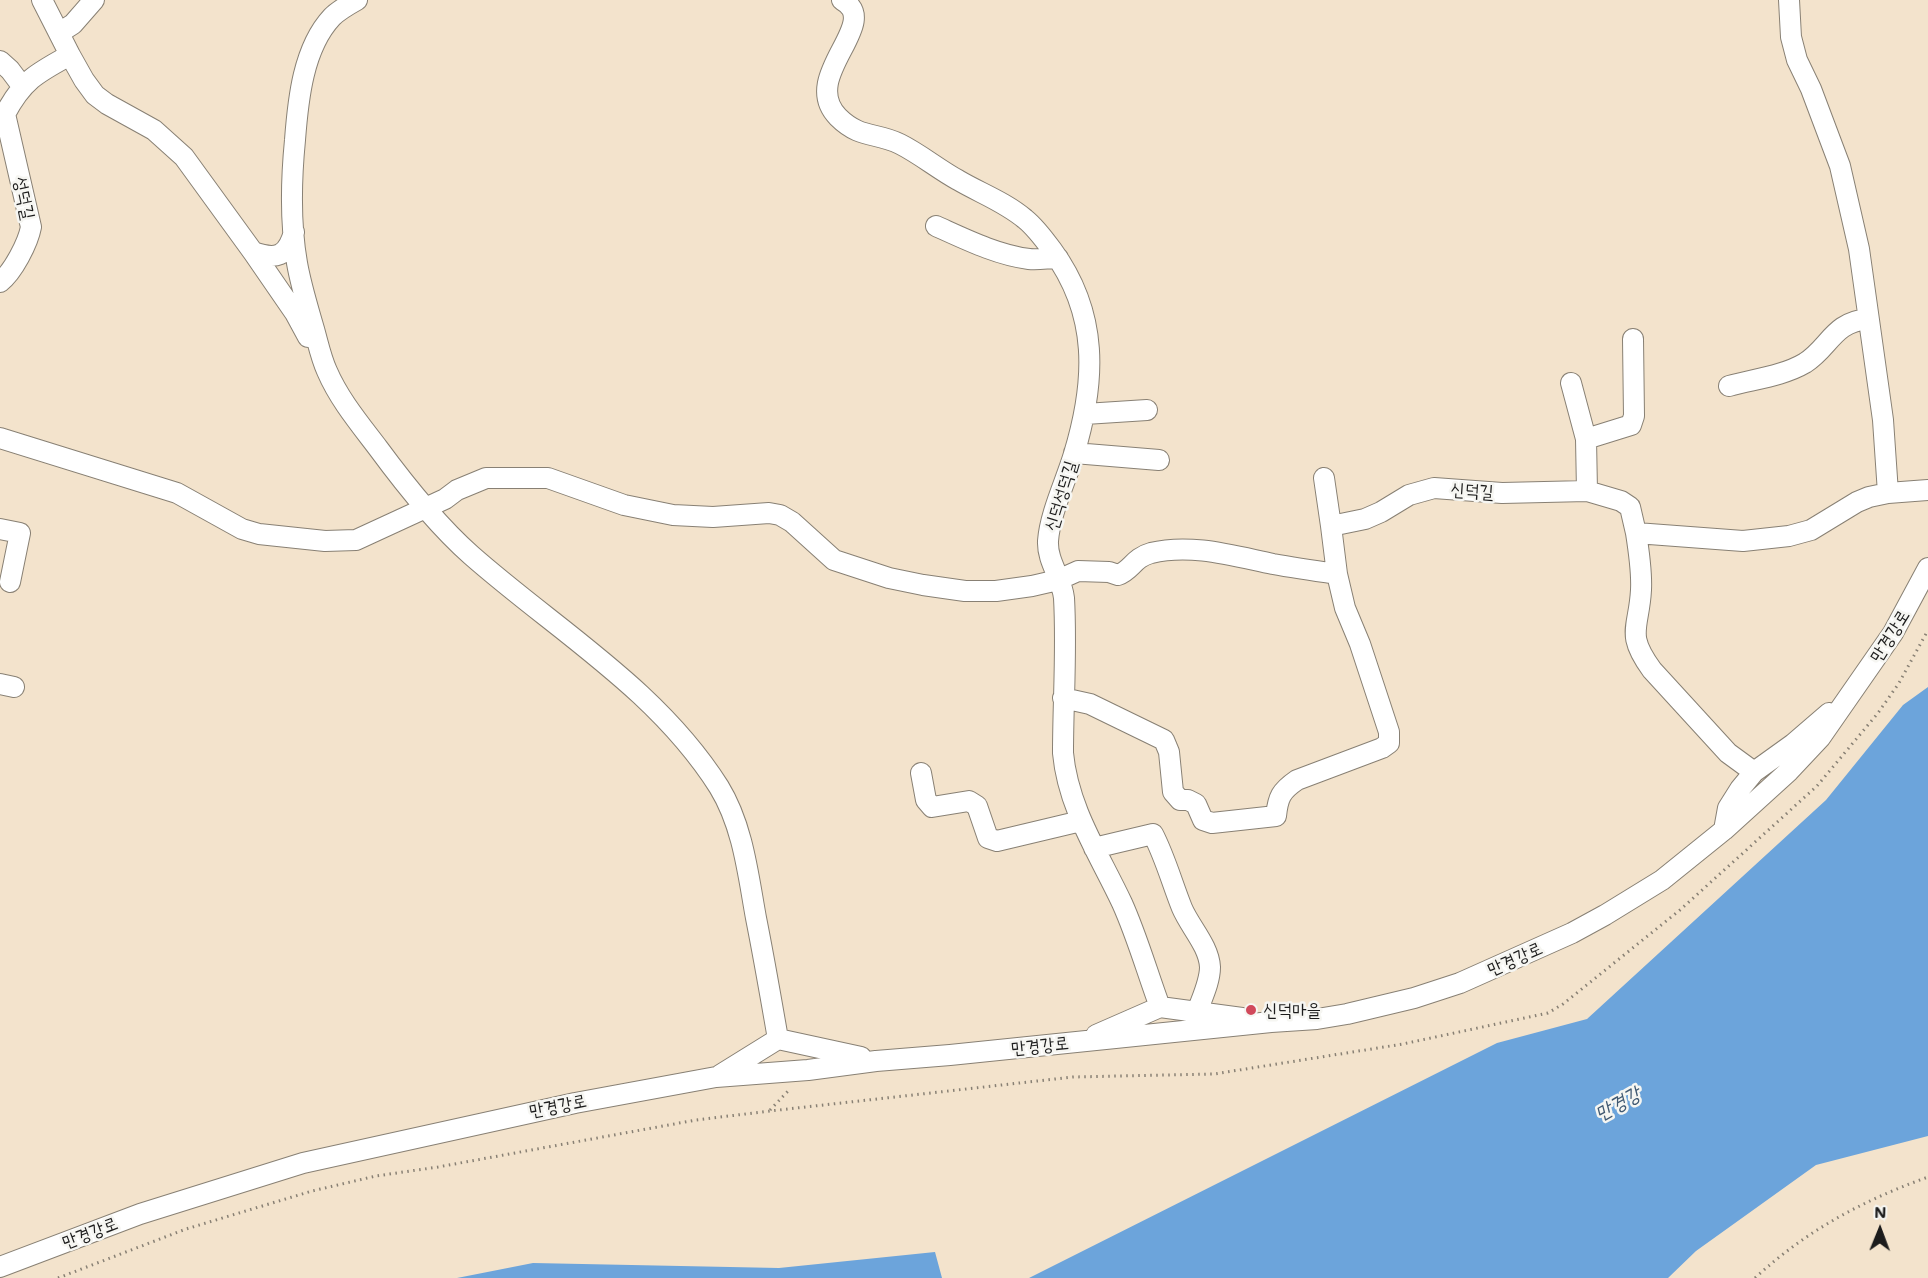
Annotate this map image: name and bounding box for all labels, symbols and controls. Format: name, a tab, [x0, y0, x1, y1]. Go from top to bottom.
street label: 성덕길	[9, 175, 39, 221]
street label: 신덕성덕길	[1040, 458, 1082, 534]
street label: 신덕길	[1450, 479, 1494, 503]
street label: 만경강로	[1865, 606, 1915, 666]
street label: 만경강로	[1484, 937, 1546, 981]
place label: 신덕마을	[1263, 999, 1321, 1021]
marker: 신덕마을	[1244, 1003, 1258, 1017]
street label: 만경강로	[1010, 1032, 1070, 1060]
water label: 만경강	[1591, 1082, 1645, 1126]
street label: 만경강로	[528, 1090, 588, 1122]
north arrow	[1850, 1200, 1910, 1260]
text: N	[1874, 1201, 1887, 1222]
street label: 만경강로	[59, 1213, 121, 1253]

